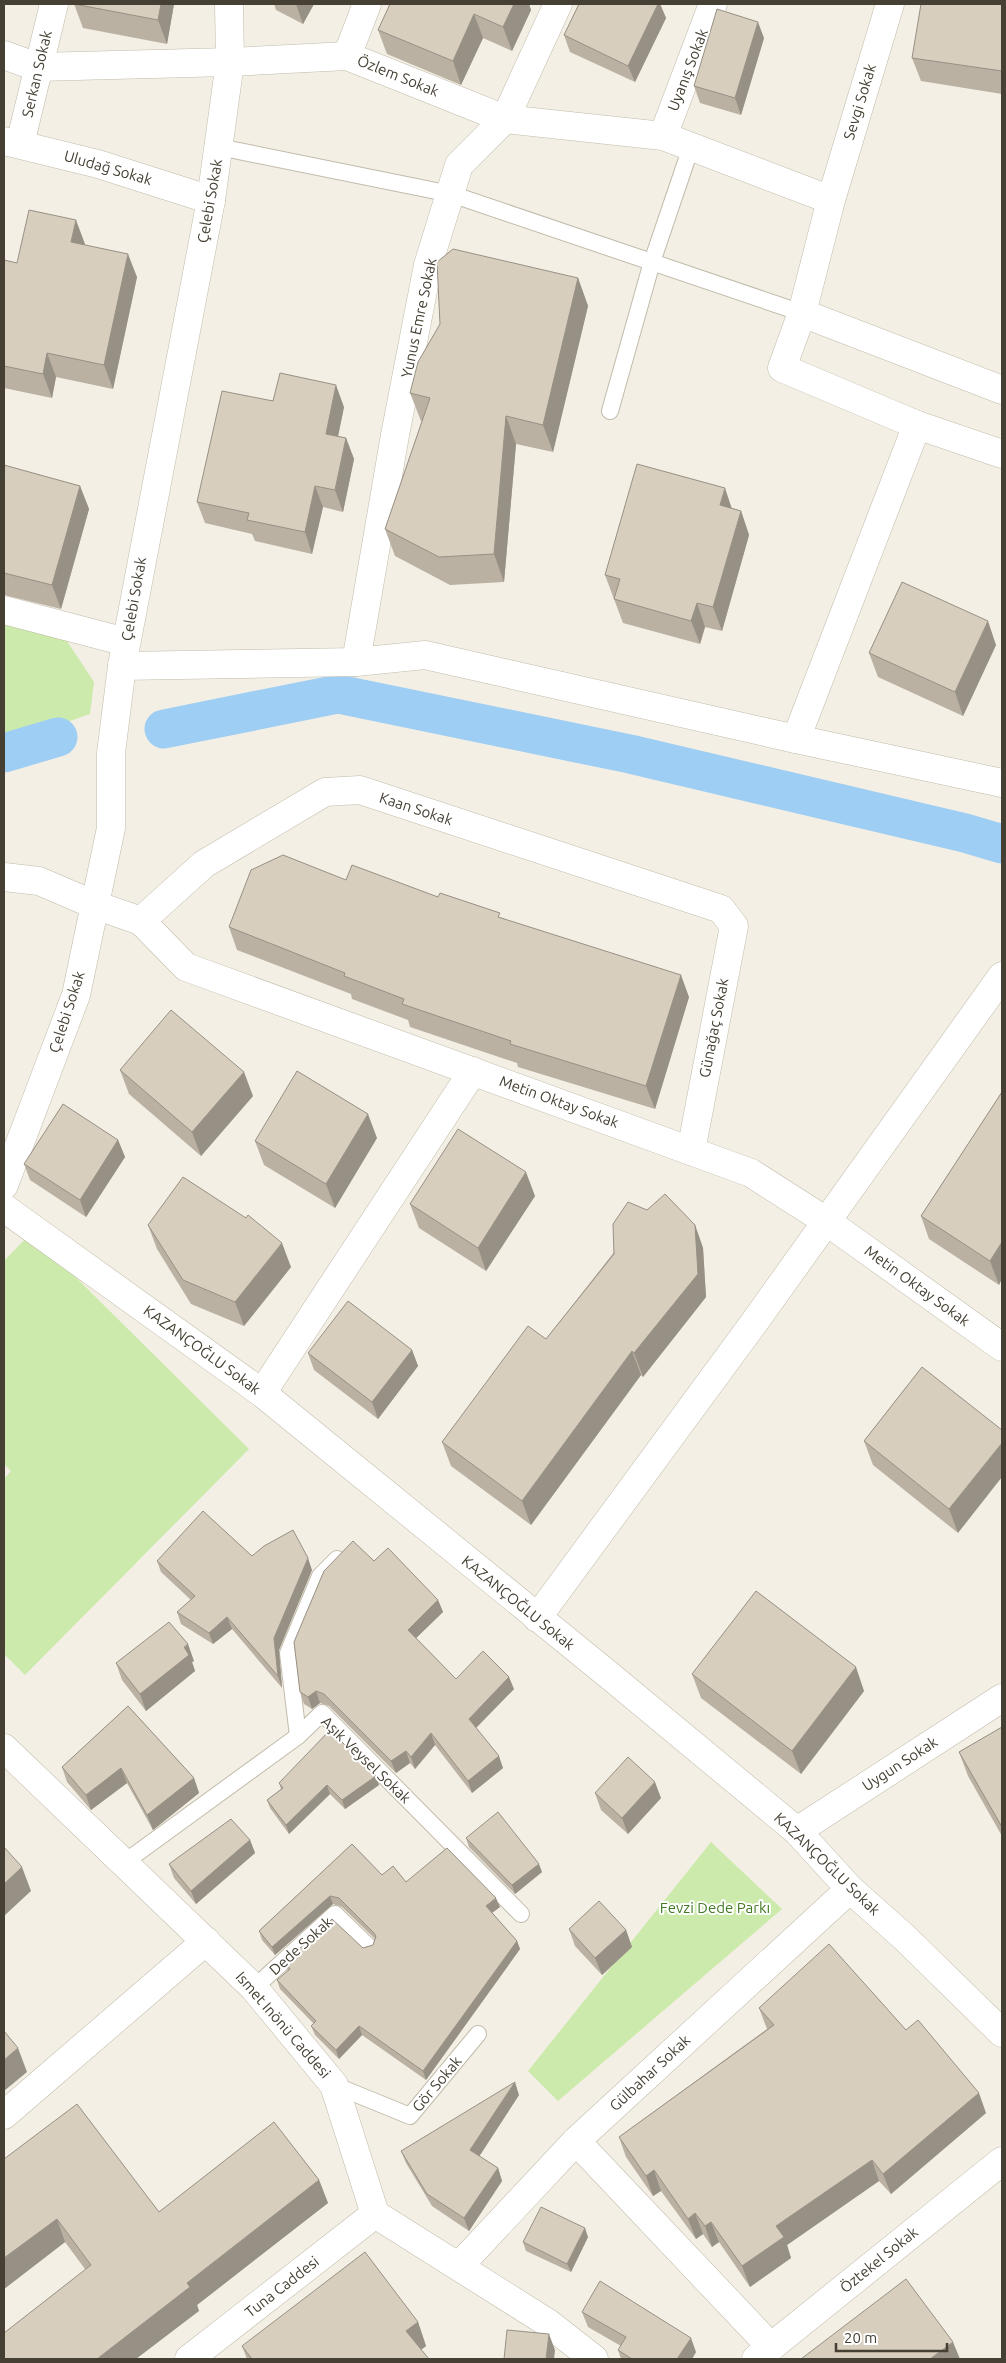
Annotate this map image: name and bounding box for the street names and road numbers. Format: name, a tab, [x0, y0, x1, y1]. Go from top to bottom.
street label: Uyanış Sokak	[664, 26, 711, 113]
street label: Serkan Sokak	[18, 28, 55, 119]
street label: Özlem Sokak	[355, 51, 442, 100]
street label: Sevgi Sokak	[840, 61, 879, 142]
street label: Uludağ Sokak	[62, 147, 155, 188]
street label: Çelebi Sokak	[194, 157, 225, 244]
street label: Yunus Emre Sokak	[397, 256, 440, 379]
street label: Çelebi Sokak	[118, 555, 149, 642]
street label: Kaan Sokak	[377, 789, 455, 828]
street label: Çelebi Sokak	[45, 968, 88, 1055]
street label: Günağaç Sokak	[696, 976, 732, 1079]
street label: Metin Oktay Sokak	[497, 1072, 622, 1131]
street label: Metin Oktay Sokak	[861, 1242, 974, 1330]
street label: KAZANÇOĞLU Sokak	[141, 1302, 264, 1398]
street label: KAZANÇOĞLU Sokak	[459, 1552, 578, 1654]
street label: Aşık Veysel Sokak	[318, 1713, 415, 1807]
street label: Uygun Sokak	[859, 1733, 941, 1794]
street label: KAZANÇOĞLU Sokak	[771, 1809, 884, 1919]
street label: Dede Sokak	[266, 1913, 336, 1978]
street label: Ismet Inönü Caddesi	[232, 1968, 334, 2081]
street label: Gülbahar Sokak	[606, 2031, 694, 2114]
street label: Gör Sokak	[408, 2052, 465, 2115]
street label: Öztekel Sokak	[836, 2223, 921, 2296]
street label: Tuna Caddesi	[241, 2252, 322, 2321]

